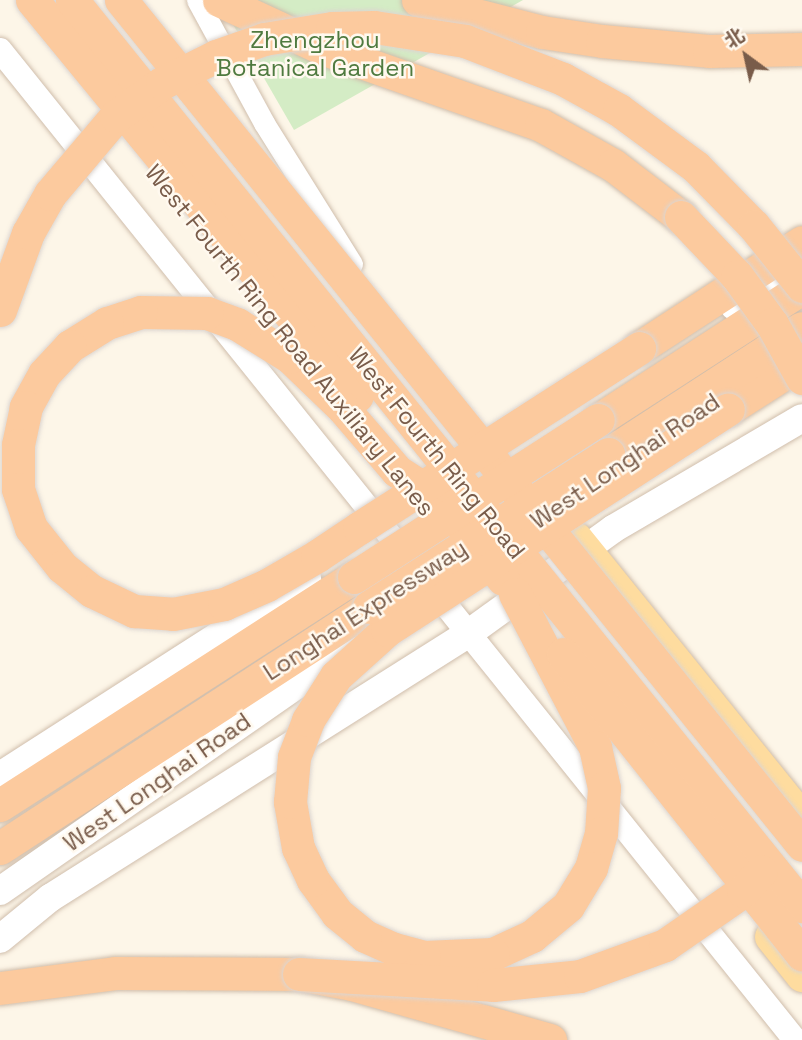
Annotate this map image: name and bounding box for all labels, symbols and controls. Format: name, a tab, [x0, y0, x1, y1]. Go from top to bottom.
north arrow	[711, 21, 781, 91]
text: 北	[720, 22, 749, 54]
park label: Zhengzhou Botanical Garden	[216, 26, 414, 82]
street label: West Fourth Ring Road Auxiliary Lanes	[139, 158, 441, 522]
street label: West Fourth Ring Road	[343, 341, 531, 565]
street label: West Longhai Road	[525, 387, 725, 535]
street label: Longhai Expressway	[258, 533, 472, 687]
street label: West Longhai Road	[58, 707, 256, 857]

